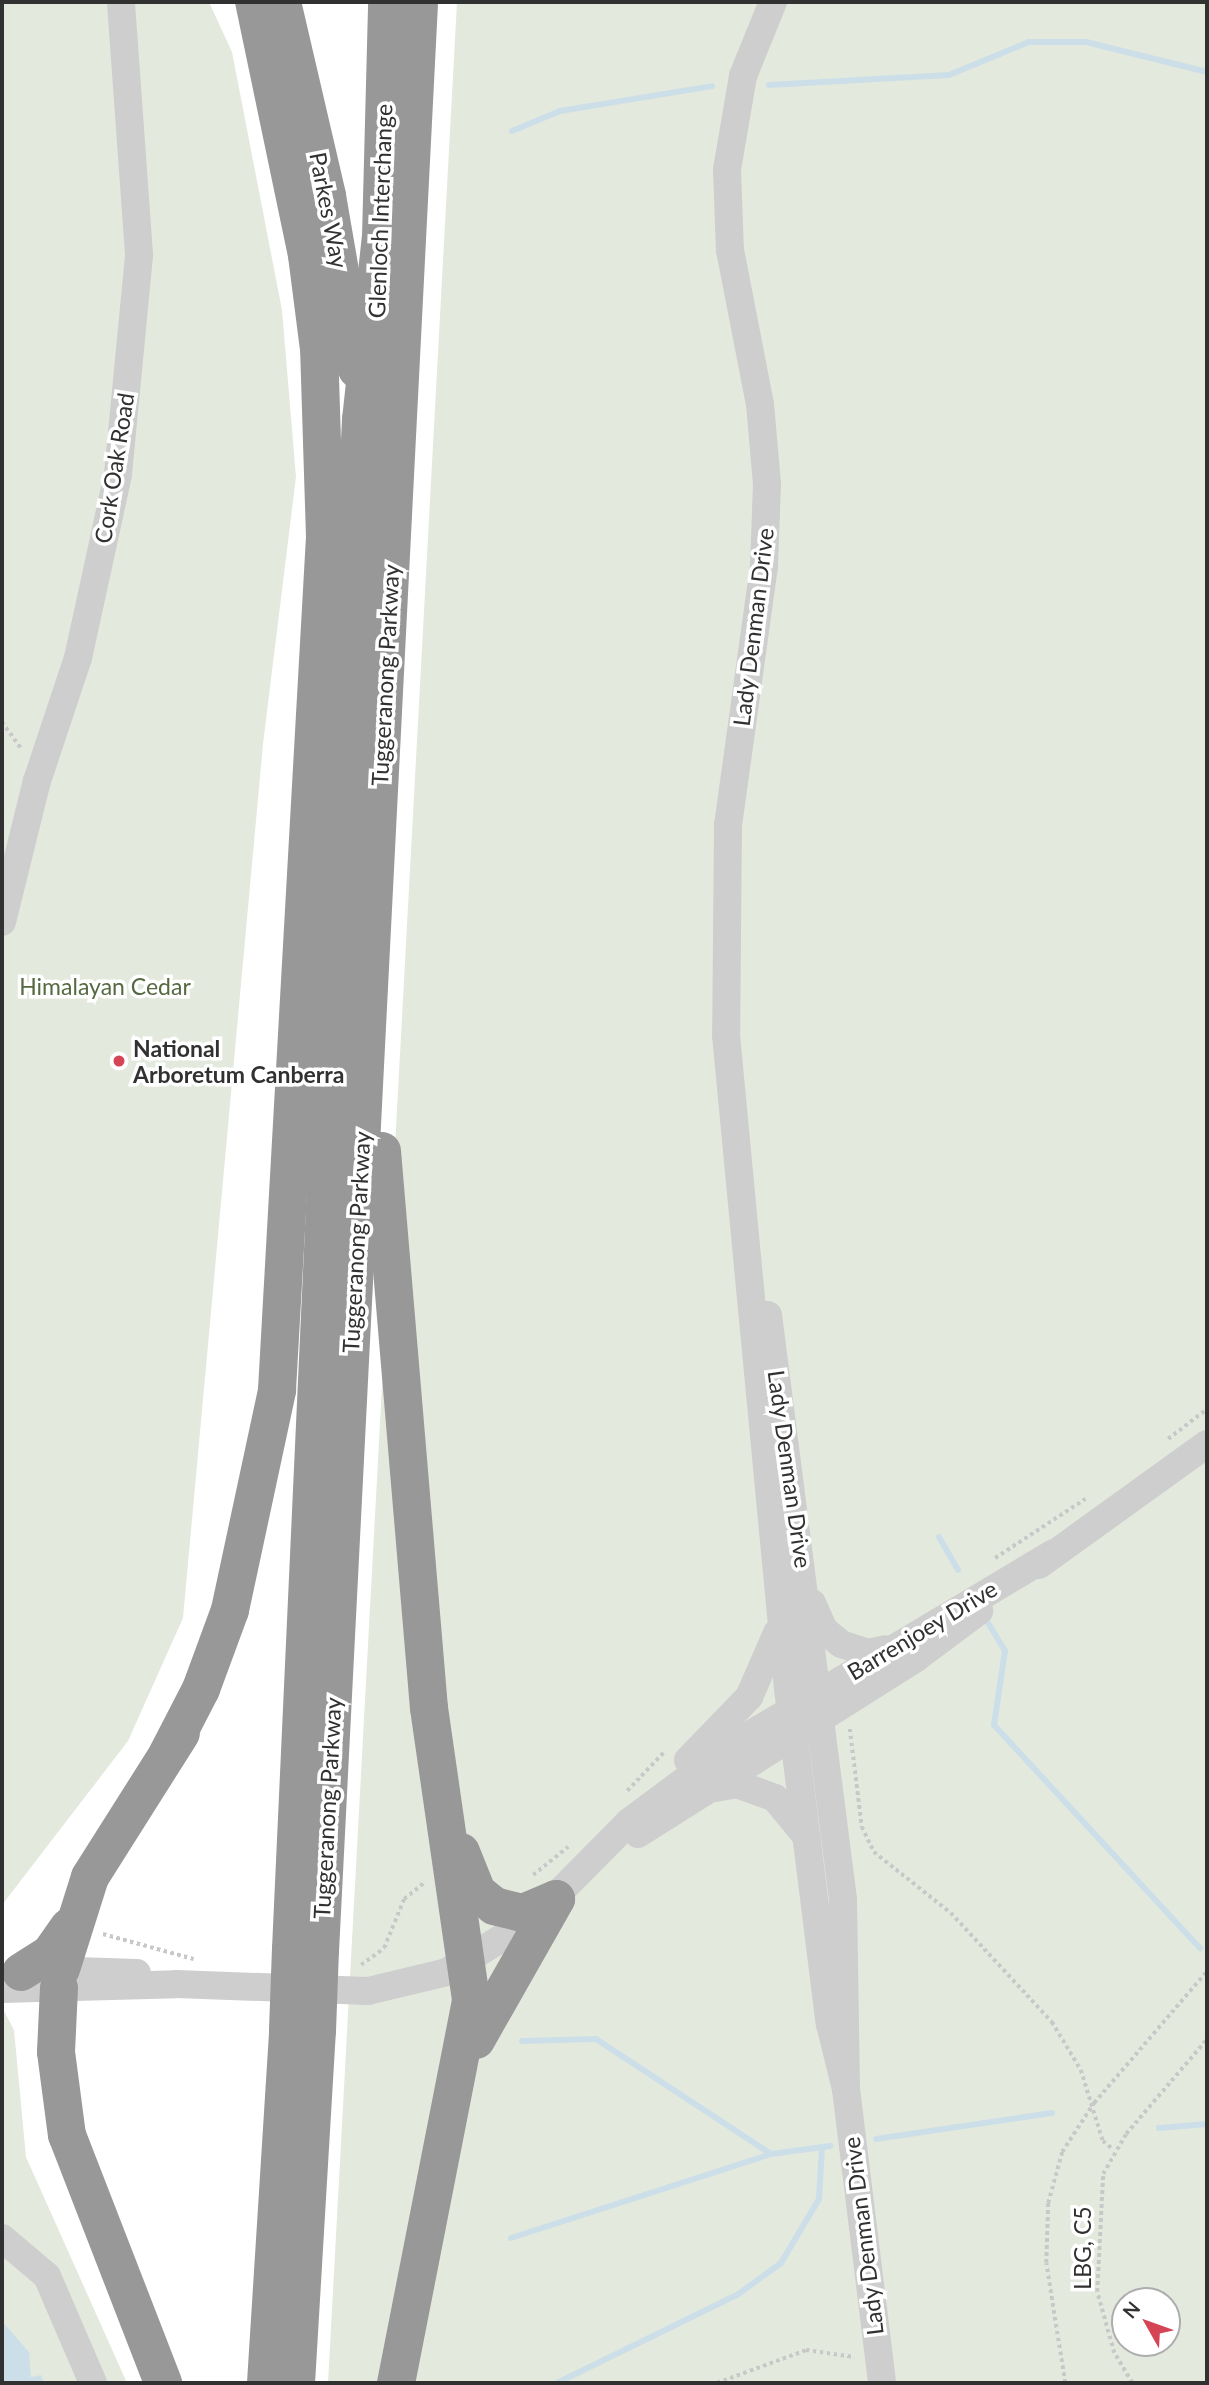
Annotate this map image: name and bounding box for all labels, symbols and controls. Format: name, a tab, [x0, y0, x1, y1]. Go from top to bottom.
street label: Glenloch Interchange	[362, 103, 398, 319]
street label: Parkes Way	[304, 150, 354, 270]
street label: Cork Oak Road	[88, 391, 140, 545]
street label: Lady Denman Drive	[727, 526, 779, 728]
street label: Tuggeranong Parkway	[365, 563, 405, 787]
park label: Himalayan Cedar	[19, 972, 191, 1000]
place label: National Arboretum Canberra	[133, 1034, 344, 1088]
marker: National Arboretum Canberra	[111, 1053, 127, 1069]
street label: Tuggeranong Parkway	[336, 1130, 376, 1354]
street label: Lady Denman Drive	[762, 1368, 818, 1570]
street label: Barrenjoey Drive	[842, 1574, 1002, 1686]
street label: Tuggeranong Parkway	[307, 1696, 347, 1920]
street label: Lady Denman Drive	[837, 2135, 889, 2337]
street label: LBG, C5	[1068, 2206, 1096, 2290]
north arrow	[1111, 2287, 1181, 2357]
text: N	[1118, 2296, 1145, 2322]

